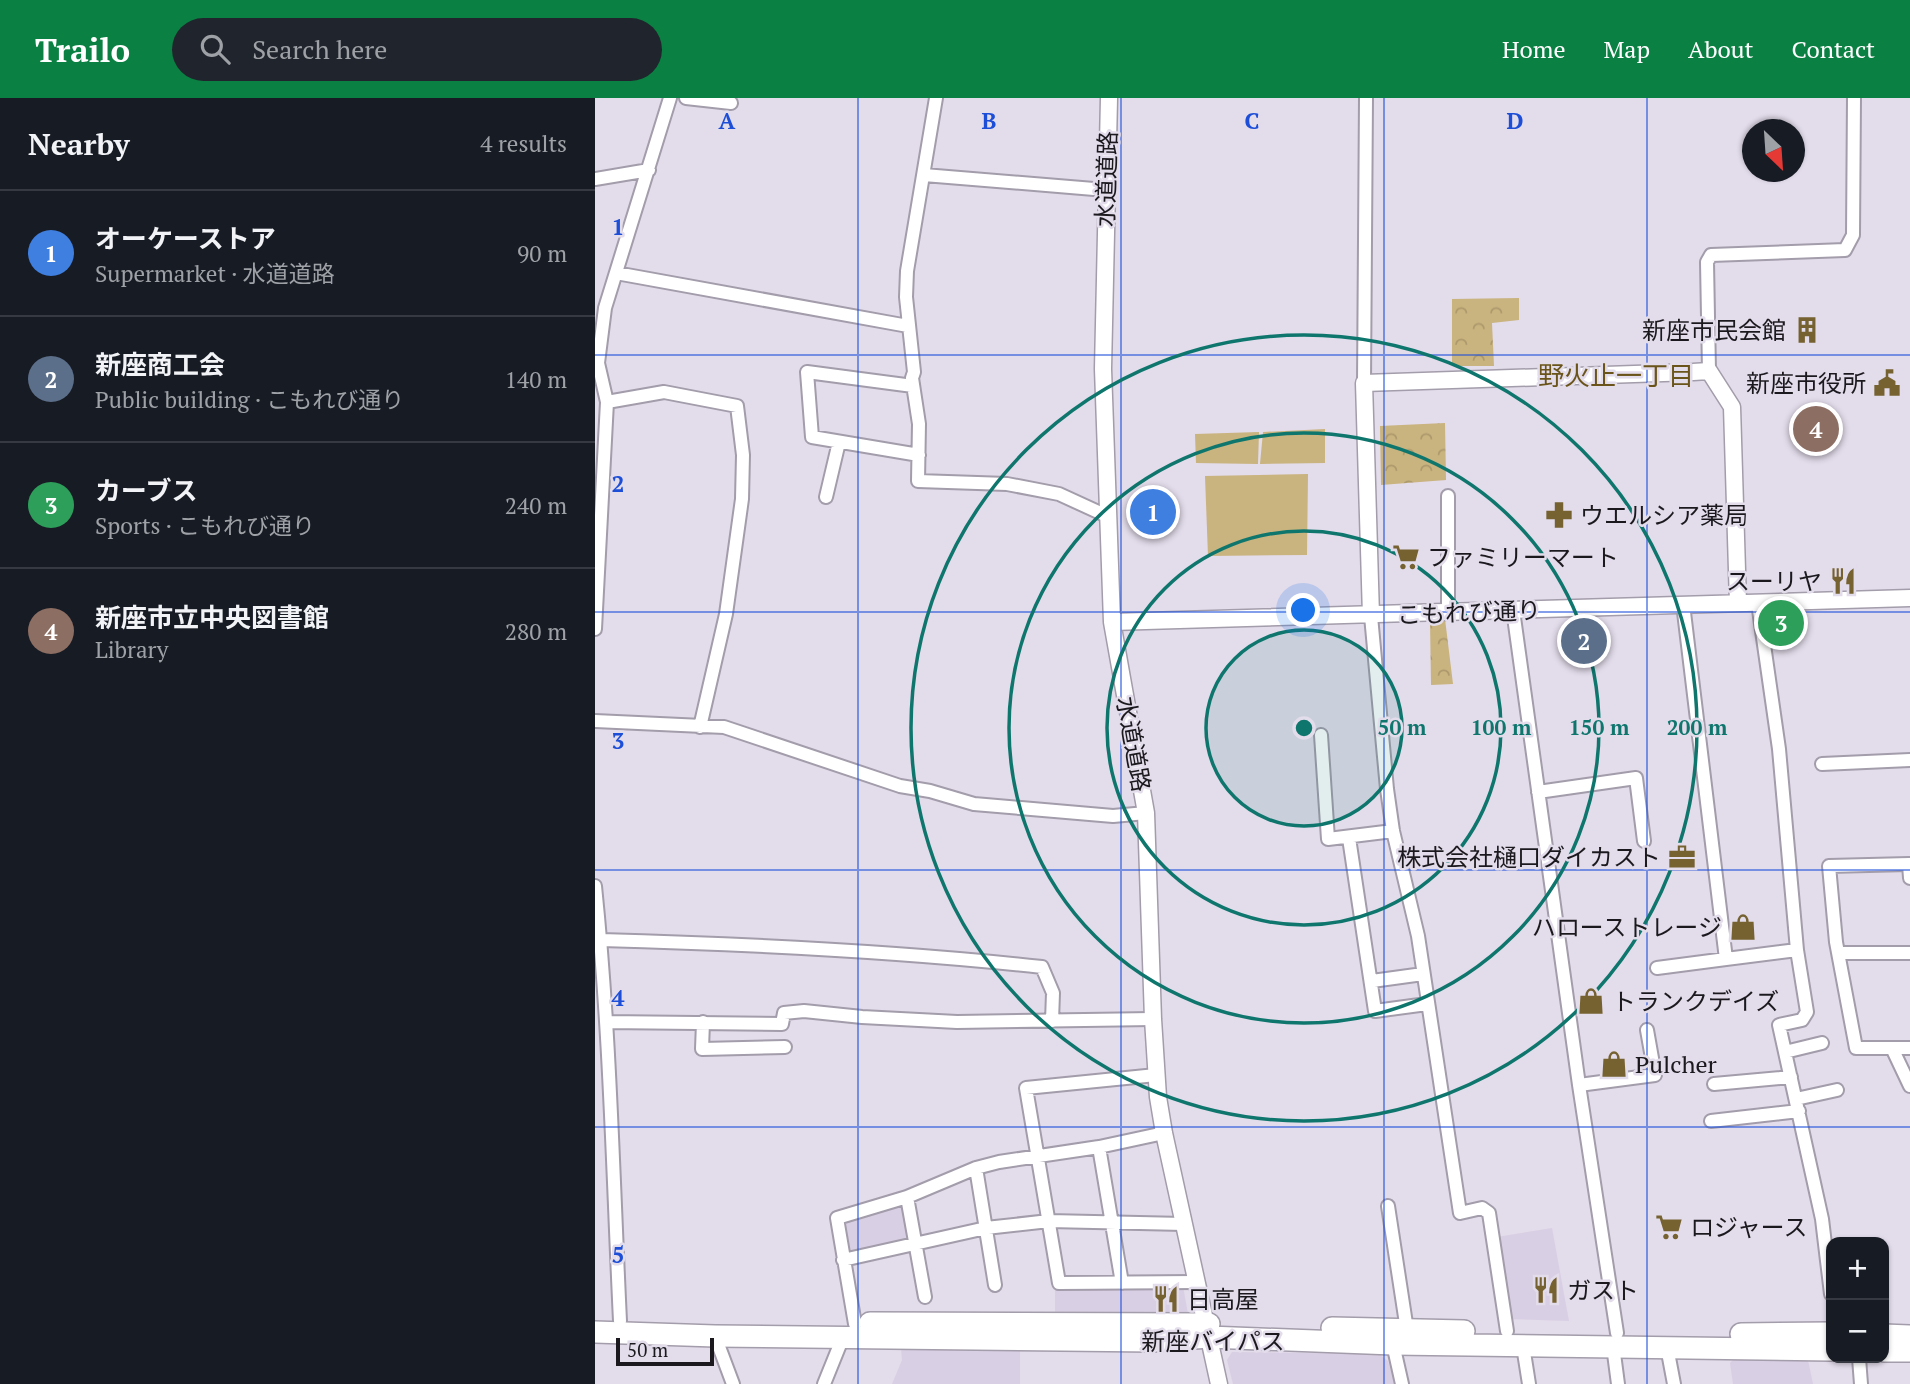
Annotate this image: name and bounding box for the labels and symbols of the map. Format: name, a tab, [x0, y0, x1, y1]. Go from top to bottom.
text: A	[719, 105, 736, 136]
text: B	[982, 105, 997, 136]
text: C	[1245, 105, 1260, 136]
text: D	[1507, 105, 1524, 136]
north arrow	[1742, 119, 1805, 182]
street label: 水道道路	[1088, 130, 1124, 228]
text: 1	[612, 211, 625, 242]
place label: 新座市民会館	[1642, 314, 1786, 346]
building icon: 新座市民会館	[1792, 315, 1822, 345]
district label: 野火止一丁目	[1538, 358, 1694, 392]
place label: 新座市役所	[1746, 367, 1866, 399]
public building icon: 新座市役所	[1872, 368, 1902, 398]
pin: 4	[1793, 403, 1839, 455]
text: 2	[612, 468, 625, 499]
pin: 1	[1130, 486, 1176, 538]
place label: ウエルシア薬局	[1580, 499, 1748, 531]
pharmacy icon: ウエルシア薬局	[1544, 500, 1574, 530]
place label: ファミリーマート	[1427, 541, 1619, 573]
supermarket icon: ファミリーマート	[1391, 542, 1421, 572]
place label: スーリヤ	[1726, 565, 1822, 597]
restaurant icon: スーリヤ	[1828, 566, 1858, 596]
your location	[1286, 593, 1320, 627]
street label: こもれび通り	[1396, 593, 1542, 631]
pin: 3	[1758, 597, 1804, 649]
pin: 2	[1561, 615, 1607, 667]
street label: 水道道路	[1110, 694, 1158, 794]
text: 50 m	[1378, 713, 1427, 741]
text: 100 m	[1471, 713, 1532, 741]
text: 150 m	[1569, 713, 1630, 741]
text: 200 m	[1667, 713, 1728, 741]
centre of rings	[1292, 716, 1316, 740]
text: 3	[612, 725, 625, 756]
place label: 株式会社樋口ダイカスト	[1397, 841, 1661, 873]
office icon: 株式会社樋口ダイカスト	[1667, 842, 1697, 872]
place label: ハローストレージ	[1532, 911, 1722, 943]
shop icon: ハローストレージ	[1728, 912, 1758, 942]
text: 4	[612, 982, 625, 1013]
place label: トランクデイズ	[1612, 985, 1779, 1017]
shop icon: トランクデイズ	[1576, 986, 1606, 1016]
place label: Pulcher	[1635, 1048, 1718, 1080]
shop icon: Pulcher	[1599, 1049, 1629, 1079]
place label: ロジャース	[1690, 1211, 1808, 1243]
supermarket icon: ロジャース	[1654, 1212, 1684, 1242]
text: 5	[612, 1239, 625, 1270]
place label: ガスト	[1567, 1274, 1639, 1306]
restaurant icon: ガスト	[1531, 1275, 1561, 1305]
place label: 日高屋	[1187, 1283, 1259, 1315]
restaurant icon: 日高屋	[1151, 1284, 1181, 1314]
street label: 新座バイパス	[1141, 1325, 1285, 1357]
scale bar	[616, 1335, 714, 1367]

